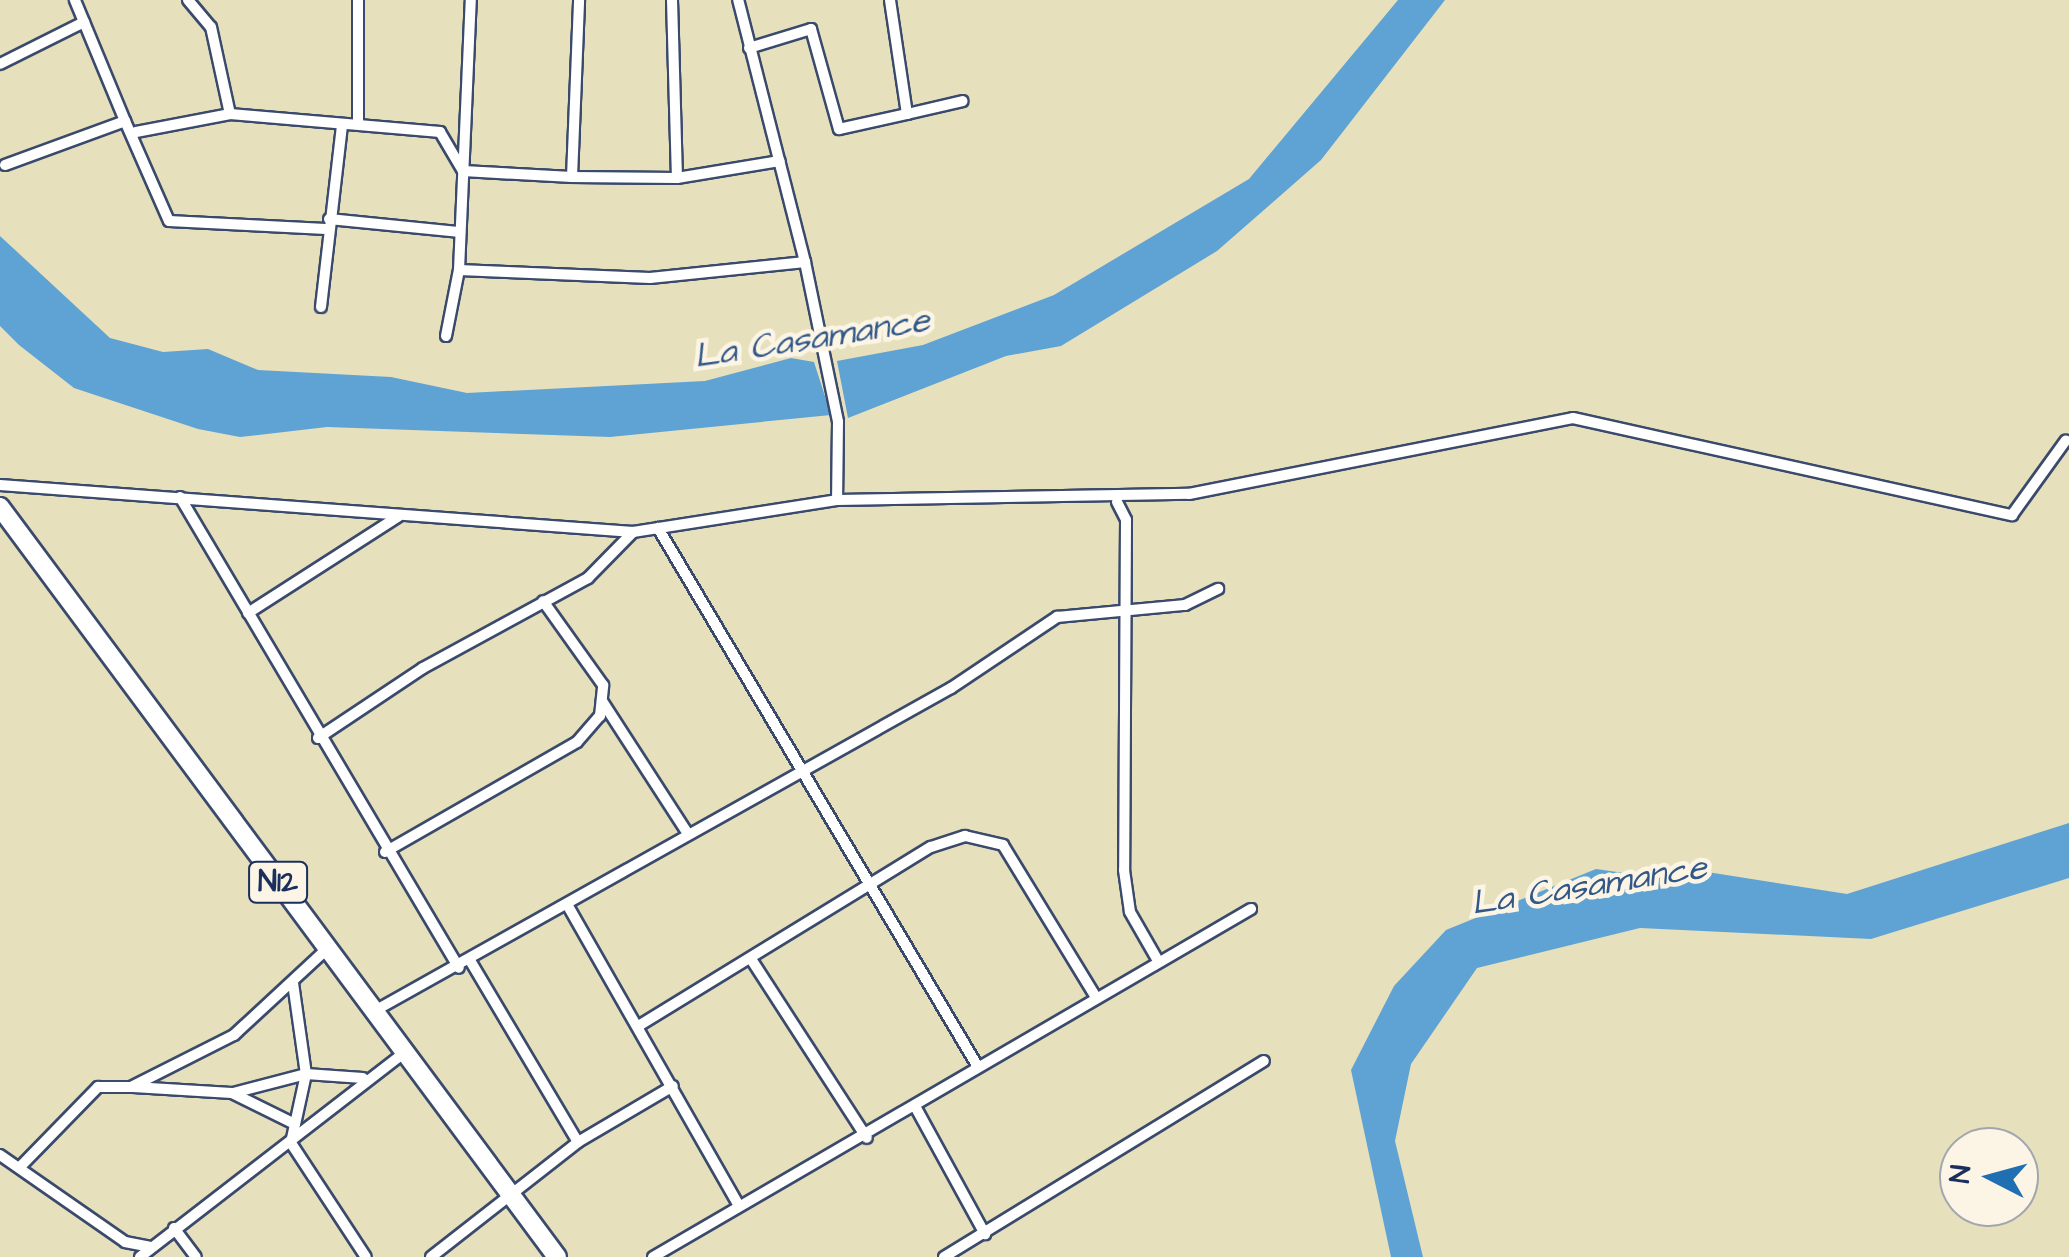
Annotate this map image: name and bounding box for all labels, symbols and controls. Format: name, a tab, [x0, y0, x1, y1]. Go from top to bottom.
water label: La Casamance	[691, 300, 933, 378]
water label: La Casamance	[1468, 847, 1710, 925]
road number: N12	[248, 857, 308, 907]
north arrow	[1939, 1127, 2039, 1227]
text: N	[1940, 1163, 1981, 1185]

